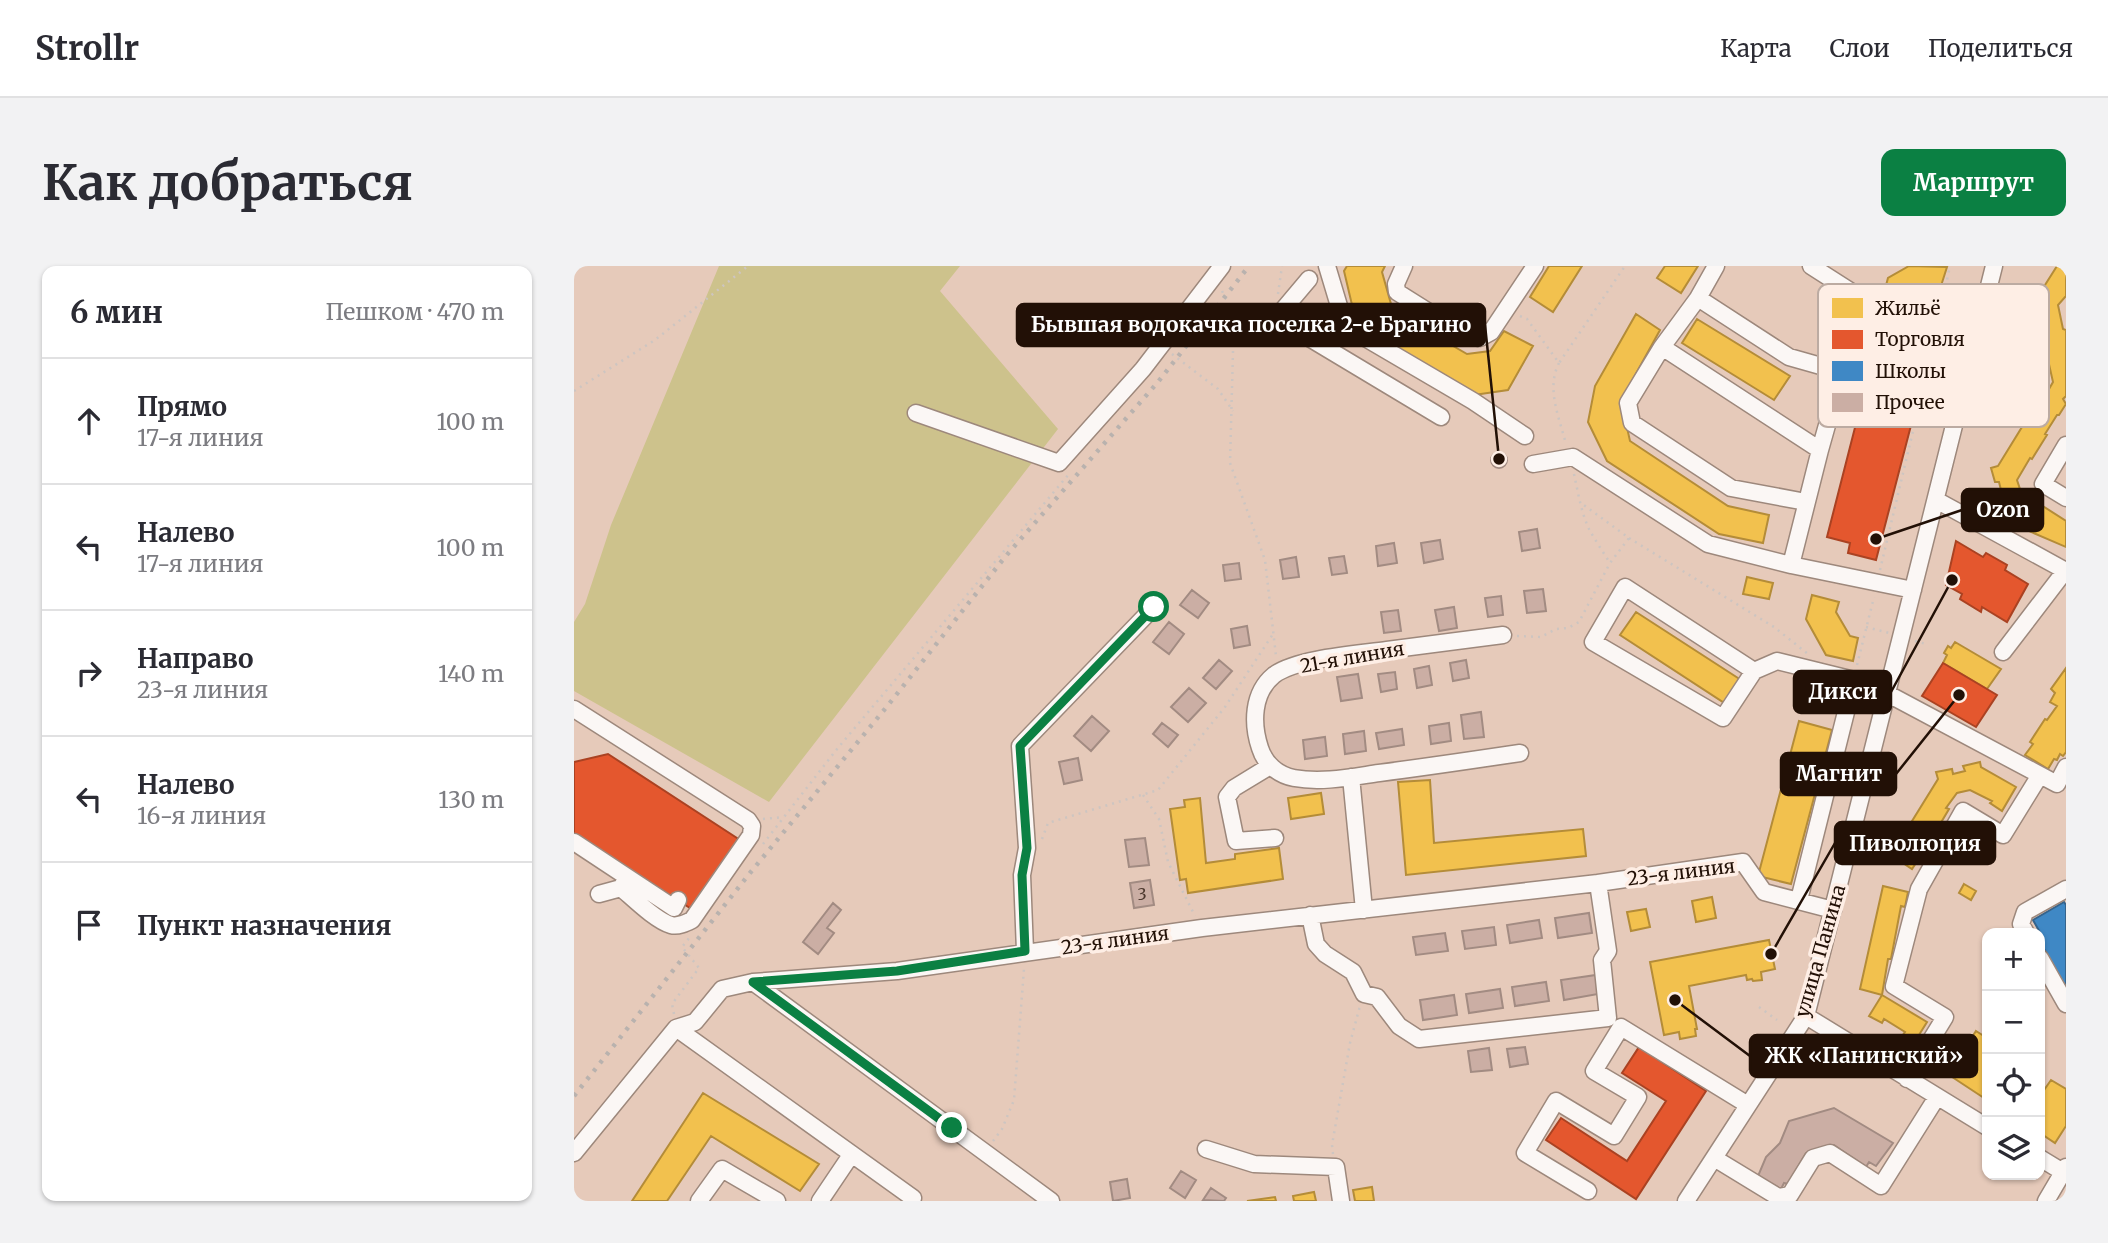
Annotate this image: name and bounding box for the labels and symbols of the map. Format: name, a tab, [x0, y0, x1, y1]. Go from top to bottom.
legend	[1818, 284, 2049, 427]
text: Жильё	[1875, 296, 1940, 320]
callout: Бывшая водокачка поселка 2-е Брагино	[1017, 304, 1485, 346]
text: Бывшая водокачка поселка 2-е Брагино	[1031, 311, 1471, 338]
text: Торговля	[1875, 327, 1965, 351]
text: Школы	[1875, 359, 1946, 383]
text: Прочее	[1875, 390, 1945, 414]
callout: Ozon	[1962, 489, 2043, 531]
text: Ozon	[1976, 496, 2030, 523]
route start	[1138, 591, 1169, 622]
street label: 21-я линия	[1298, 636, 1406, 678]
callout: Дикси	[1794, 671, 1891, 713]
text: Дикси	[1808, 678, 1878, 705]
callout: Магнит	[1781, 753, 1896, 795]
text: Магнит	[1796, 760, 1882, 787]
callout: Пиволюция	[1835, 822, 1995, 864]
text: Пиволюция	[1849, 830, 1981, 857]
street label: 23-я линия	[1626, 853, 1736, 891]
street label: улица Панина	[1790, 882, 1850, 1020]
house number: 3	[1137, 884, 1147, 904]
street label: 23-я линия	[1060, 921, 1170, 959]
callout: ЖК «Панинский»	[1750, 1035, 1977, 1077]
text: ЖК «Панинский»	[1765, 1042, 1963, 1069]
route end	[936, 1112, 967, 1143]

